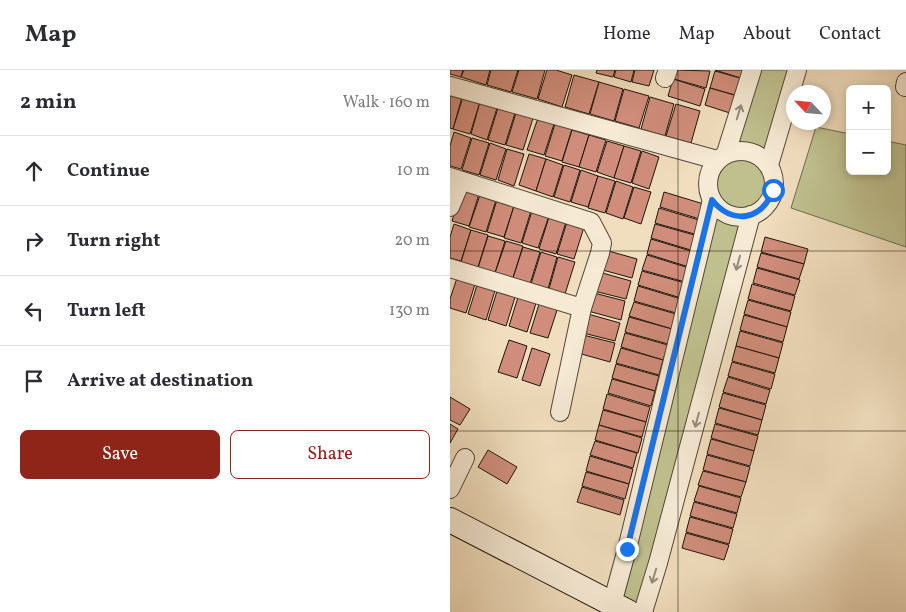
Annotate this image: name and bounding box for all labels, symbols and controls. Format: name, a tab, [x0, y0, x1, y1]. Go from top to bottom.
text: Map	[25, 18, 76, 52]
text: Home	[603, 22, 651, 47]
text: Map	[679, 22, 715, 47]
text: About	[743, 22, 791, 47]
text: Contact	[819, 22, 881, 47]
north arrow	[786, 85, 831, 130]
map controls	[846, 85, 891, 175]
button: +	[846, 85, 891, 130]
text: 2 min	[20, 88, 77, 117]
text: Walk · 160 m	[343, 92, 430, 114]
one-way arrow	[735, 104, 744, 120]
button: −	[846, 130, 891, 175]
icon: ahead	[20, 157, 48, 185]
text: Continue	[67, 158, 150, 184]
text: 10 m	[397, 160, 430, 182]
route start	[762, 179, 785, 202]
icon: right	[20, 227, 48, 255]
text: Turn right	[67, 228, 160, 254]
text: 20 m	[395, 230, 430, 252]
one-way arrow	[733, 254, 743, 270]
icon: left	[20, 297, 48, 325]
text: Turn left	[67, 298, 146, 324]
text: 130 m	[389, 300, 430, 322]
icon: arrive	[20, 367, 48, 395]
text: Arrive at destination	[67, 368, 253, 394]
one-way arrow	[691, 411, 701, 427]
button: Save	[20, 430, 220, 479]
button: Share	[230, 430, 430, 479]
route end	[616, 538, 639, 561]
one-way arrow	[649, 568, 659, 584]

